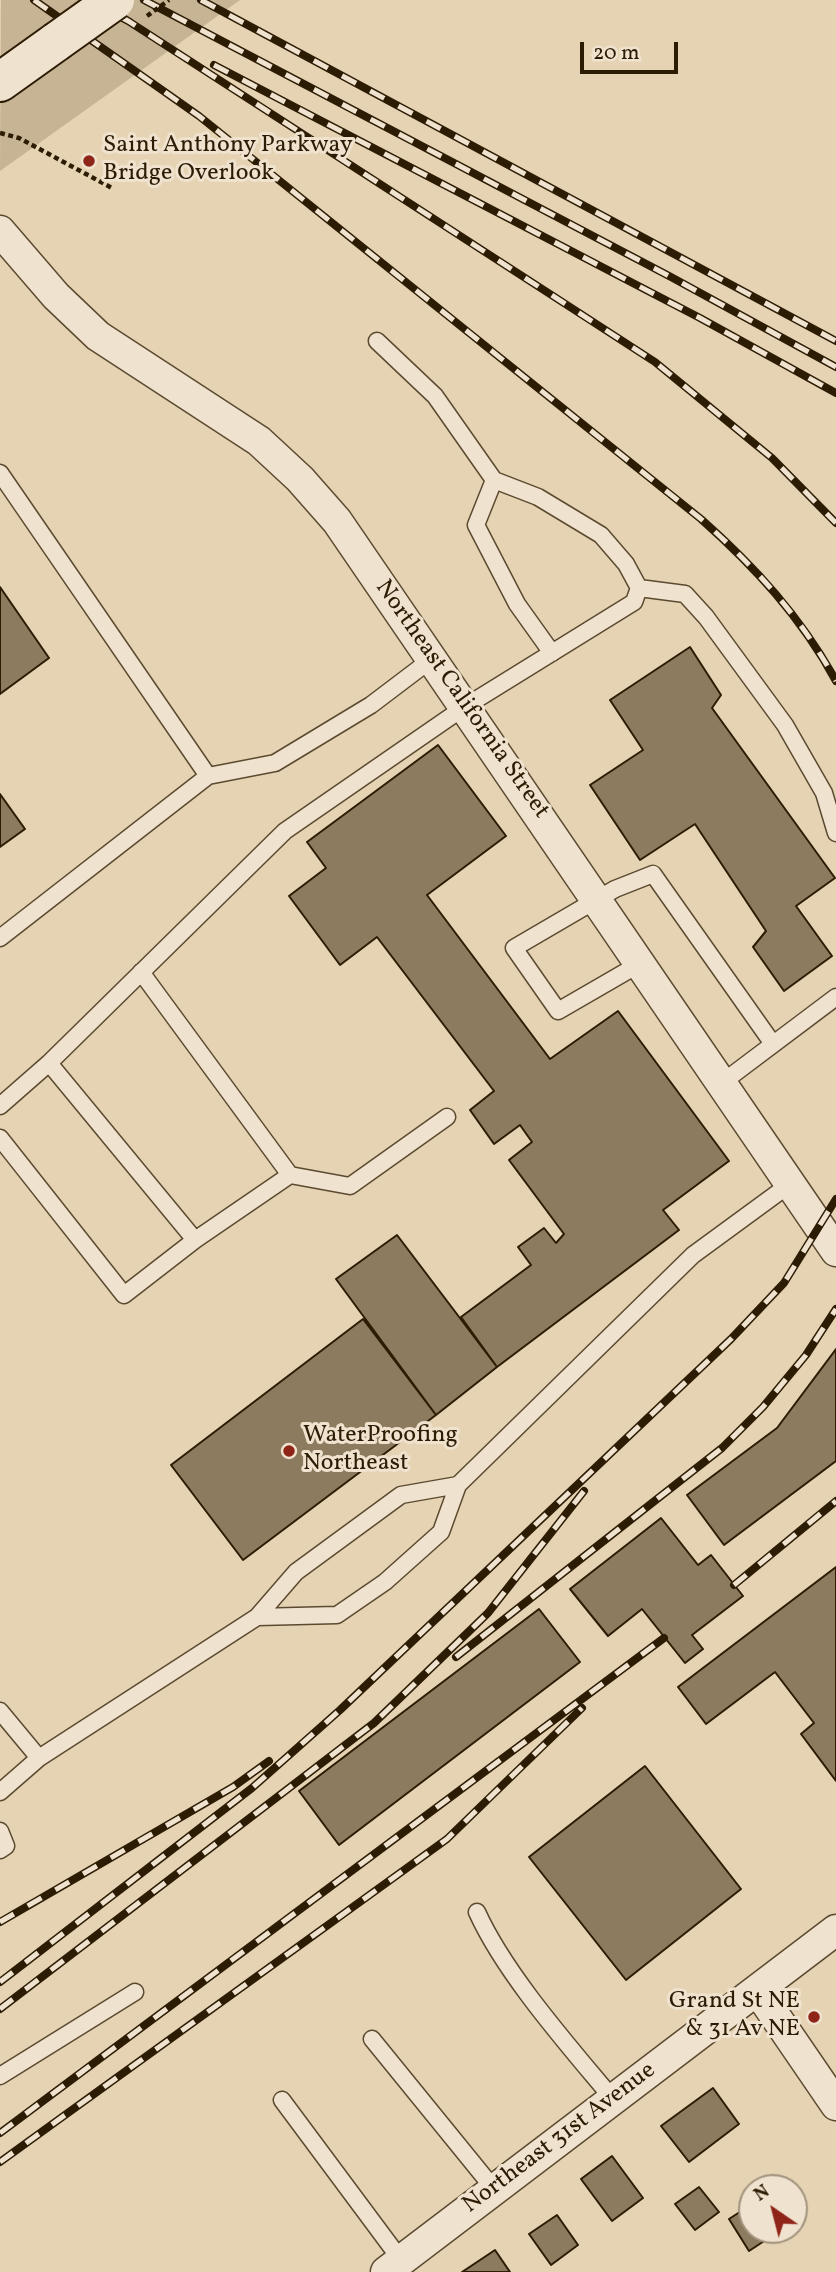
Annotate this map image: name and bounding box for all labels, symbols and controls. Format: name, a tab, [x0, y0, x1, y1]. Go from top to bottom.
scale bar	[584, 28, 682, 72]
text: 20 m	[593, 39, 639, 68]
place label: Saint Anthony Parkway Bridge Overlook	[103, 133, 353, 189]
marker: Saint Anthony Parkway Bridge Overlook	[81, 153, 97, 169]
street label: Northeast California Street	[368, 575, 554, 825]
place label: WaterProofing Northeast	[303, 1423, 458, 1479]
marker: WaterProofing Northeast	[281, 1443, 297, 1459]
place label: Grand St NE & 31 Av NE	[669, 1989, 800, 2045]
marker: Grand St NE & 31 Av NE	[806, 2009, 822, 2025]
street label: Northeast 31st Avenue	[458, 2057, 662, 2221]
north arrow	[738, 2174, 808, 2244]
text: N	[749, 2179, 775, 2208]

